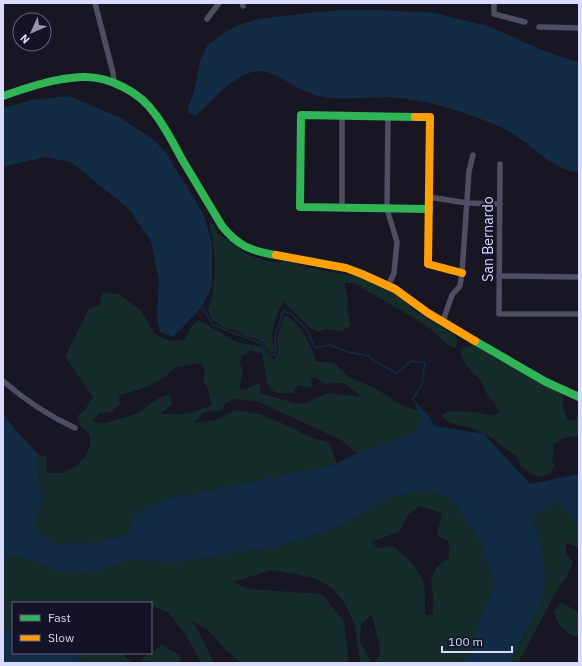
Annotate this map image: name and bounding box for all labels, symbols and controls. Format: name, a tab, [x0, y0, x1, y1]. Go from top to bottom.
north arrow	[12, 12, 52, 52]
text: N	[17, 31, 33, 47]
street label: San Bernardo	[479, 196, 497, 282]
legend	[12, 602, 152, 654]
text: Fast	[48, 610, 71, 625]
scale bar	[442, 628, 512, 654]
text: Slow	[48, 630, 74, 645]
text: 100 m	[448, 634, 483, 649]

